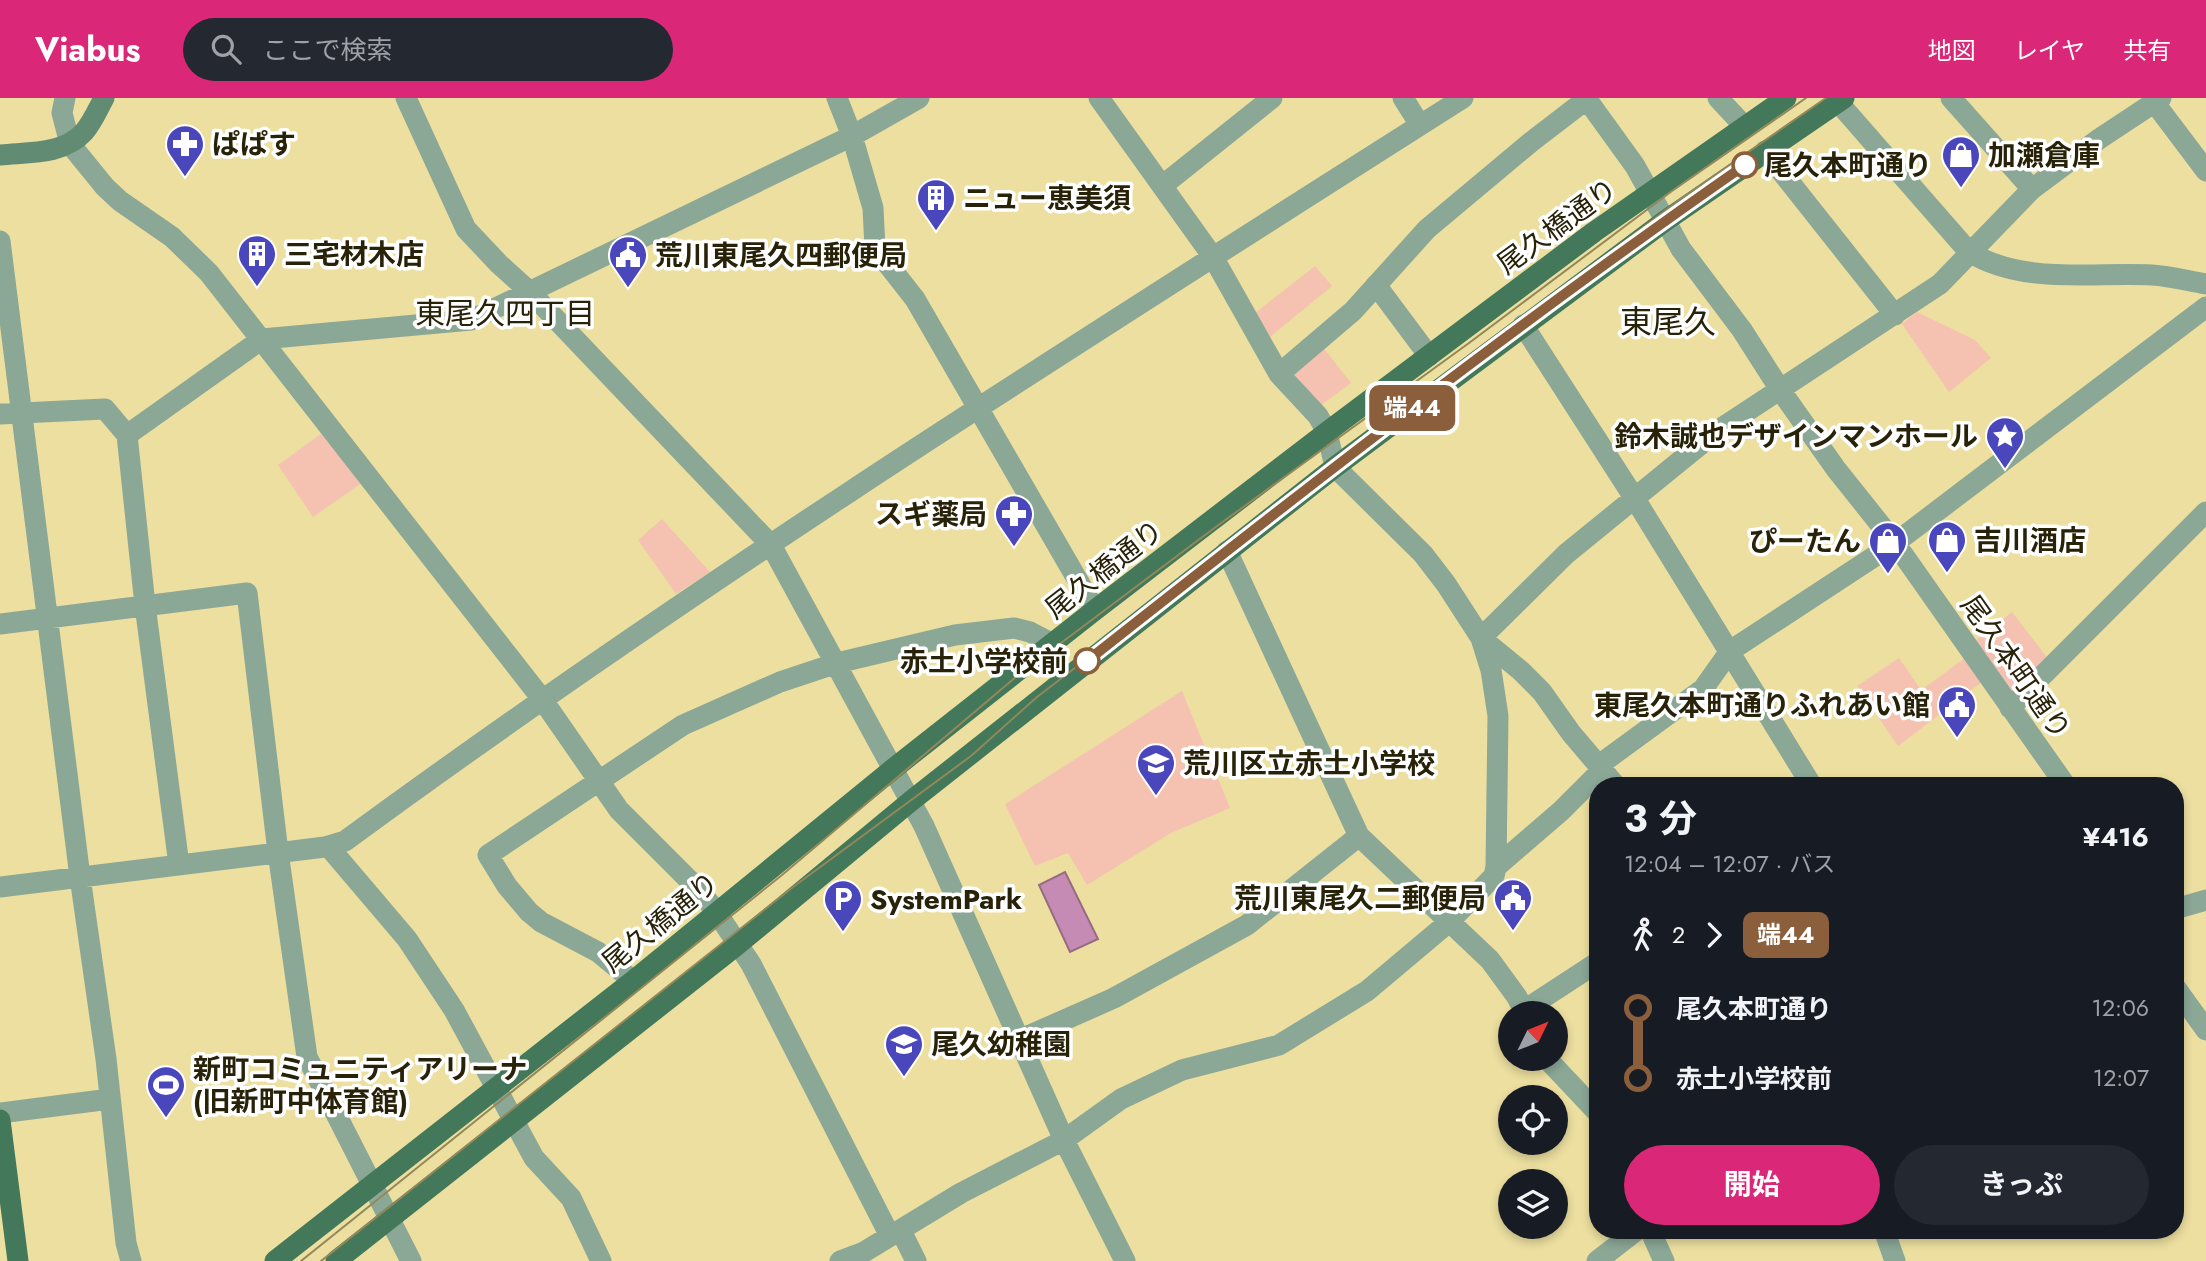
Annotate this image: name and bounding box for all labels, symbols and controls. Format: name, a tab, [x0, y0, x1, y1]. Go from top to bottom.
search box	[183, 18, 673, 81]
text: Viabus	[35, 26, 141, 73]
icon: search	[207, 30, 245, 68]
text: ここで検索	[263, 31, 393, 69]
text: 地図	[1928, 33, 1976, 68]
text: レイヤ	[2014, 33, 2085, 68]
text: 共有	[2123, 33, 2171, 68]
pharmacy icon: ぱぱす	[164, 123, 206, 178]
place label: ぱぱす	[212, 124, 296, 165]
shop icon: 加瀬倉庫	[1940, 134, 1982, 189]
place label: 加瀬倉庫	[1988, 135, 2100, 176]
place label: 尾久本町通り	[1764, 145, 1932, 186]
marker: 尾久本町通り	[1732, 152, 1758, 178]
street label: 尾久橋通り	[1489, 169, 1626, 284]
building icon: ニュー恵美須	[915, 177, 957, 232]
place label: ニュー恵美須	[963, 178, 1131, 219]
building icon: 三宅材木店	[236, 233, 278, 288]
place label: 三宅材木店	[284, 234, 424, 275]
public building icon: 荒川東尾久四郵便局	[607, 234, 649, 289]
place label: 荒川東尾久四郵便局	[655, 235, 907, 276]
district label: 東尾久四丁目	[415, 292, 595, 335]
district label: 東尾久	[1620, 299, 1716, 345]
line badge: 端44	[1372, 385, 1452, 431]
text: 端44	[1383, 390, 1441, 425]
place icon: 鈴木誠也デザインマンホール	[1984, 415, 2026, 470]
place label: 鈴木誠也デザインマンホール	[1614, 416, 1978, 457]
pharmacy icon: スギ薬局	[993, 493, 1035, 548]
place label: スギ薬局	[875, 494, 987, 535]
street label: 尾久橋通り	[1037, 510, 1172, 629]
shop icon: 吉川酒店	[1926, 519, 1968, 574]
shop icon: ぴーたん	[1867, 520, 1909, 575]
place label: 吉川酒店	[1974, 520, 2086, 561]
place label: ぴーたん	[1749, 521, 1861, 562]
street label: 尾久本町通り	[1951, 587, 2081, 748]
place label: 赤土小学校前	[900, 641, 1068, 682]
marker: 赤土小学校前	[1074, 648, 1100, 674]
public building icon: 東尾久本町通りふれあい館	[1936, 684, 1978, 739]
place label: 東尾久本町通りふれあい館	[1594, 685, 1930, 726]
school or university icon: 荒川区立赤土小学校	[1135, 742, 1177, 797]
place label: 荒川区立赤土小学校	[1183, 743, 1435, 784]
text: 3 分	[1624, 791, 1697, 846]
text: ¥416	[2083, 818, 2149, 856]
text: 12:04 – 12:07 · バス	[1624, 847, 1835, 881]
street label: 尾久橋通り	[593, 862, 728, 982]
public building icon: 荒川東尾久二郵便局	[1492, 877, 1534, 932]
parking icon: SystemPark	[822, 878, 864, 933]
place label: 荒川東尾久二郵便局	[1234, 878, 1486, 919]
place label: SystemPark	[870, 879, 1022, 920]
icon: walk	[1624, 916, 1662, 954]
icon: forward	[1695, 916, 1733, 954]
text: 端44	[1757, 917, 1815, 952]
text: 2	[1672, 918, 1685, 952]
text: 尾久本町通り	[1676, 990, 1832, 1028]
text: 12:06	[2092, 991, 2149, 1025]
north arrow	[1498, 1001, 1568, 1071]
map controls	[1498, 1001, 1568, 1239]
school or university icon: 尾久幼稚園	[883, 1023, 925, 1078]
place label: 尾久幼稚園	[931, 1024, 1071, 1065]
place label: 新町コミュニティアリーナ (旧新町中体育館)	[193, 1049, 527, 1122]
text: 赤土小学校前	[1676, 1060, 1832, 1098]
text: 12:07	[2093, 1061, 2149, 1095]
sports icon: 新町コミュニティアリーナ (旧新町中体育館)	[145, 1064, 187, 1119]
button: locate	[1498, 1085, 1568, 1155]
button: 開始	[1624, 1145, 1880, 1225]
button: きっぷ	[1894, 1145, 2149, 1225]
button: layers	[1498, 1169, 1568, 1239]

